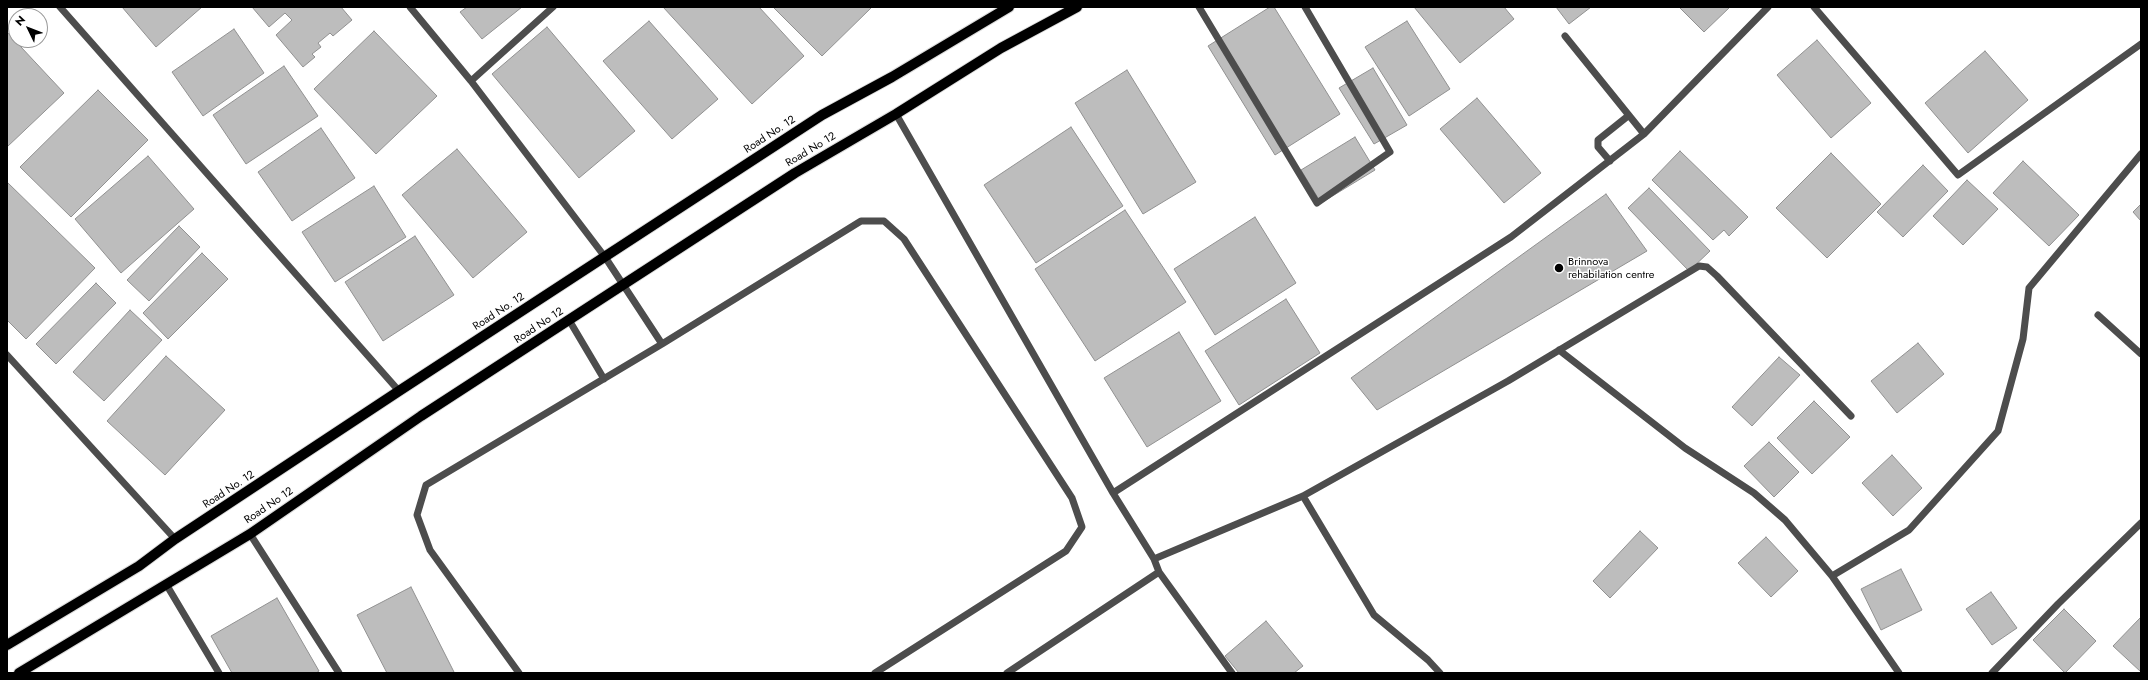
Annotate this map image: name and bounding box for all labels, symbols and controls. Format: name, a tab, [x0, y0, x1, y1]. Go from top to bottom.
north arrow	[8, 8, 48, 48]
text: N	[11, 12, 29, 29]
street label: Road No. 12	[742, 113, 798, 157]
street label: Road No 12	[784, 130, 838, 170]
place label: Brinnova rehabilation centre	[1568, 255, 1654, 281]
marker: Brinnova rehabilation centre	[1553, 262, 1565, 274]
street label: Road No. 12	[471, 290, 527, 334]
street label: Road No 12	[512, 305, 566, 347]
street label: Road No. 12	[201, 468, 257, 512]
street label: Road No 12	[242, 485, 296, 527]

